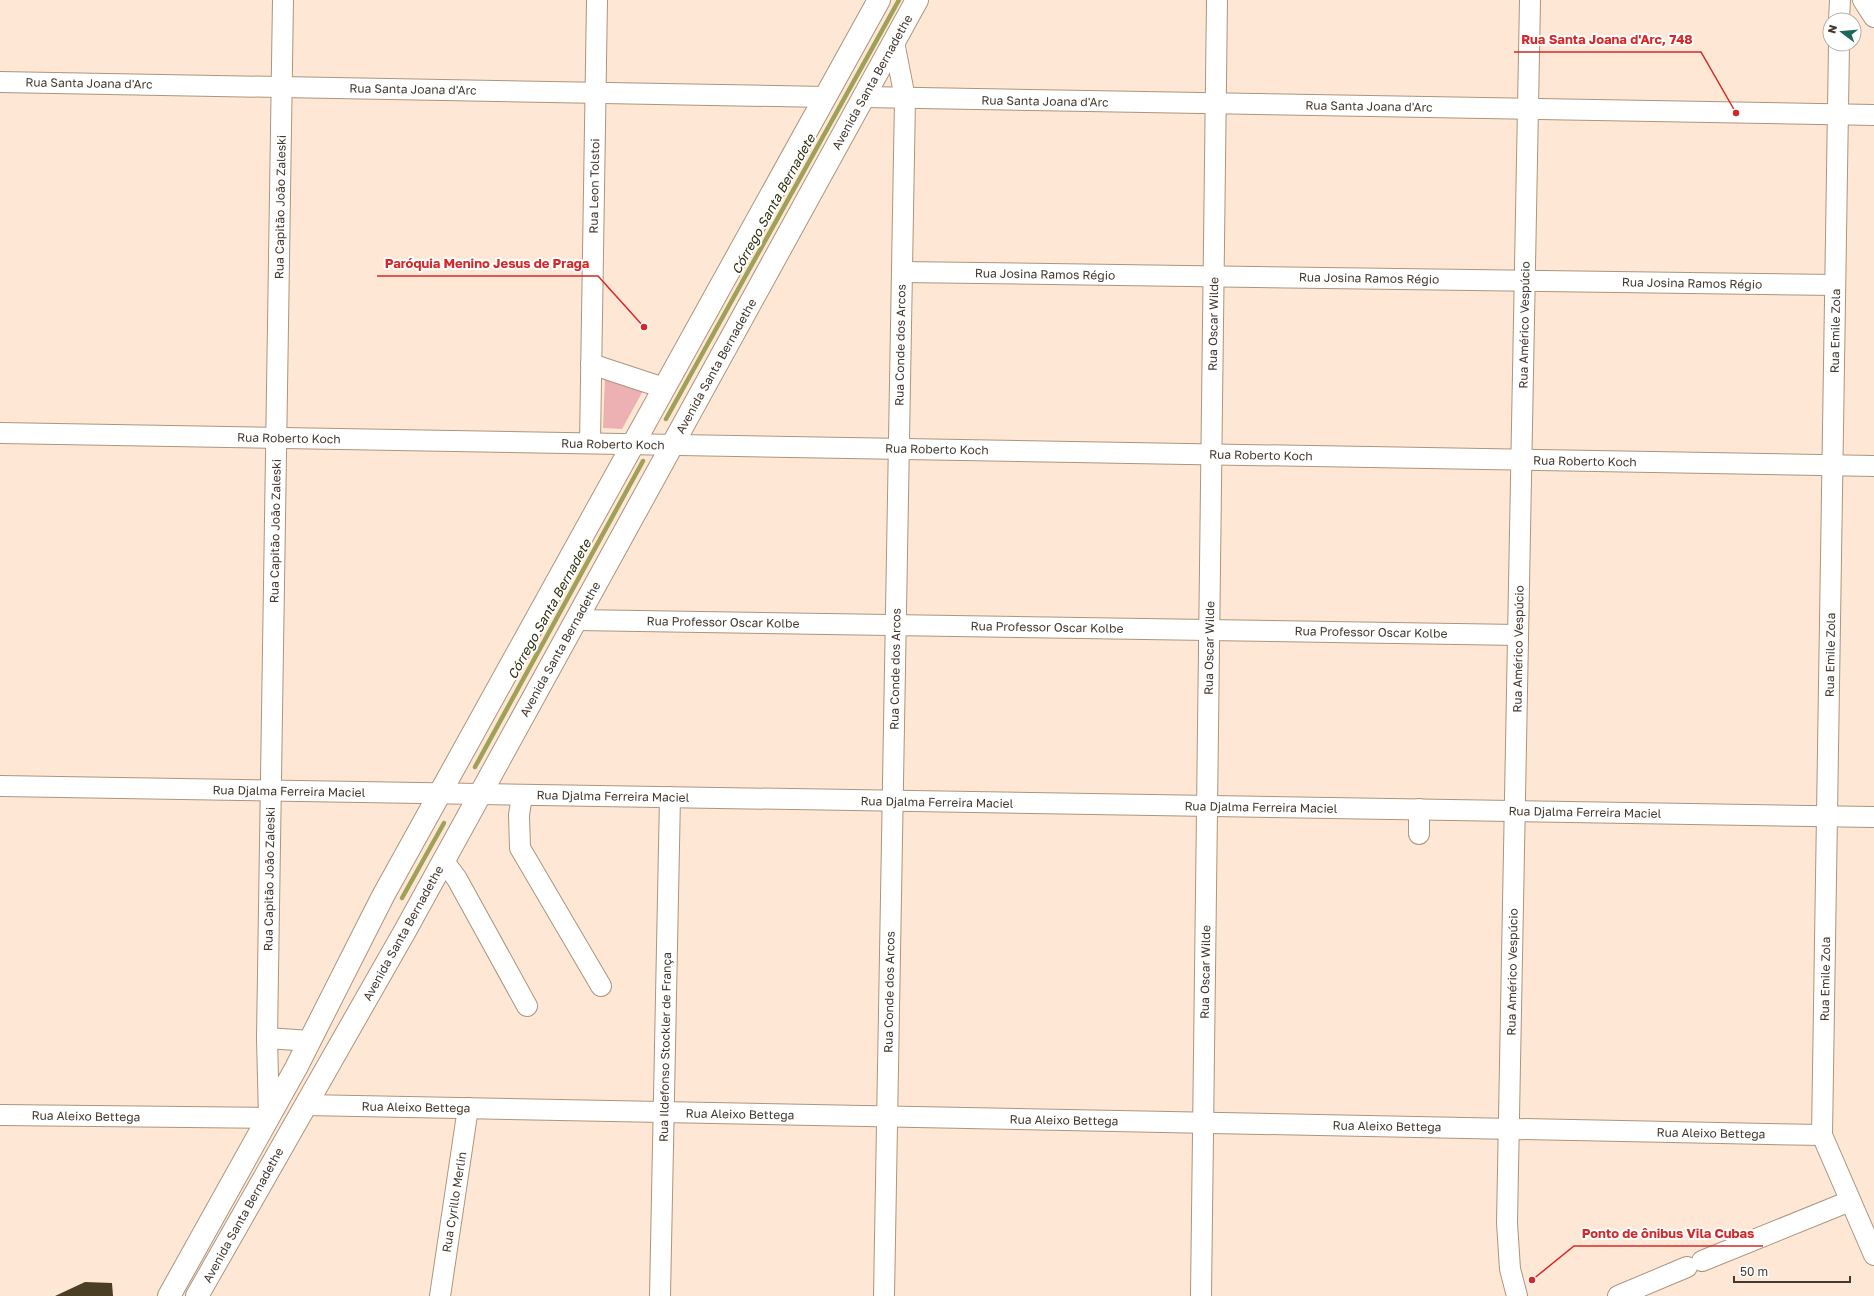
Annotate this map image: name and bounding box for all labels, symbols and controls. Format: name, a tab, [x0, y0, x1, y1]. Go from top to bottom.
street label: Avenida Santa Bernadethe	[829, 12, 915, 152]
north arrow	[1822, 12, 1862, 52]
text: N	[1825, 23, 1839, 35]
callout: Rua Santa Joana d'Arc, 748	[1514, 27, 1701, 52]
text: Rua Santa Joana d'Arc, 748	[1521, 31, 1693, 47]
street label: Rua Santa Joana d'Arc	[25, 74, 153, 92]
street label: Rua Santa Joana d'Arc	[349, 80, 477, 98]
street label: Rua Santa Joana d'Arc	[981, 92, 1109, 110]
street label: Rua Santa Joana d'Arc	[1305, 97, 1433, 115]
water label: Córrego Santa Bernadete	[728, 130, 819, 277]
street label: Rua Capitão João Zaleski	[271, 135, 289, 279]
street label: Rua Leon Tolstoi	[586, 138, 602, 234]
callout: Paróquia Menino Jesus de Praga	[377, 251, 598, 276]
text: Paróquia Menino Jesus de Praga	[385, 255, 590, 271]
street label: Rua Américo Vespúcio	[1515, 261, 1533, 389]
street label: Rua Josina Ramos Régio	[975, 265, 1115, 283]
street label: Rua Josina Ramos Régio	[1299, 269, 1439, 287]
street label: Rua Josina Ramos Régio	[1622, 274, 1762, 292]
street label: Rua Oscar Wilde	[1205, 277, 1221, 371]
street label: Rua Conde dos Arcos	[891, 284, 909, 406]
street label: Rua Emile Zola	[1827, 289, 1843, 373]
street label: Avenida Santa Bernadethe	[673, 296, 759, 436]
street label: Rua Roberto Koch	[237, 430, 341, 446]
street label: Rua Roberto Koch	[561, 436, 665, 452]
street label: Rua Roberto Koch	[885, 441, 989, 457]
street label: Rua Roberto Koch	[1209, 447, 1313, 463]
street label: Rua Roberto Koch	[1533, 453, 1637, 469]
street label: Rua Capitão João Zaleski	[266, 459, 284, 603]
water label: Córrego Santa Bernadete	[504, 535, 595, 682]
street label: Avenida Santa Bernadethe	[517, 579, 603, 719]
street label: Rua Américo Vespúcio	[1509, 585, 1527, 713]
street label: Rua Oscar Wilde	[1201, 601, 1217, 695]
street label: Rua Conde dos Arcos	[886, 608, 904, 730]
street label: Rua Professor Oscar Kolbe	[646, 613, 800, 631]
street label: Rua Emile Zola	[1822, 613, 1838, 697]
street label: Rua Professor Oscar Kolbe	[970, 618, 1124, 636]
street label: Rua Professor Oscar Kolbe	[1294, 623, 1448, 641]
street label: Rua Djalma Ferreira Maciel	[212, 782, 366, 800]
street label: Rua Djalma Ferreira Maciel	[536, 787, 690, 805]
street label: Rua Djalma Ferreira Maciel	[860, 793, 1014, 811]
street label: Rua Djalma Ferreira Maciel	[1184, 798, 1338, 816]
street label: Rua Djalma Ferreira Maciel	[1508, 803, 1662, 821]
street label: Rua Capitão João Zaleski	[260, 807, 278, 951]
street label: Avenida Santa Bernadethe	[360, 863, 446, 1003]
street label: Rua Américo Vespúcio	[1503, 908, 1521, 1036]
street label: Rua Oscar Wilde	[1197, 925, 1213, 1019]
street label: Rua Conde dos Arcos	[880, 931, 898, 1053]
street label: Rua Emile Zola	[1817, 937, 1833, 1021]
street label: Rua Ildefonso Stockler de França	[656, 952, 674, 1142]
street label: Rua Aleixo Bettega	[361, 1099, 471, 1115]
street label: Rua Aleixo Bettega	[685, 1106, 795, 1122]
street label: Rua Aleixo Bettega	[31, 1108, 141, 1124]
street label: Rua Aleixo Bettega	[1009, 1112, 1119, 1128]
street label: Rua Aleixo Bettega	[1332, 1118, 1442, 1134]
street label: Rua Aleixo Bettega	[1656, 1125, 1766, 1141]
street label: Avenida Santa Bernadethe	[200, 1145, 286, 1285]
street label: Rua Cyrillo Merlin	[439, 1151, 469, 1253]
callout: Ponto de ônibus Vila Cubas	[1574, 1221, 1763, 1246]
text: Ponto de ônibus Vila Cubas	[1582, 1225, 1754, 1241]
scale bar	[1734, 1258, 1850, 1284]
text: 50 m	[1740, 1264, 1768, 1279]

